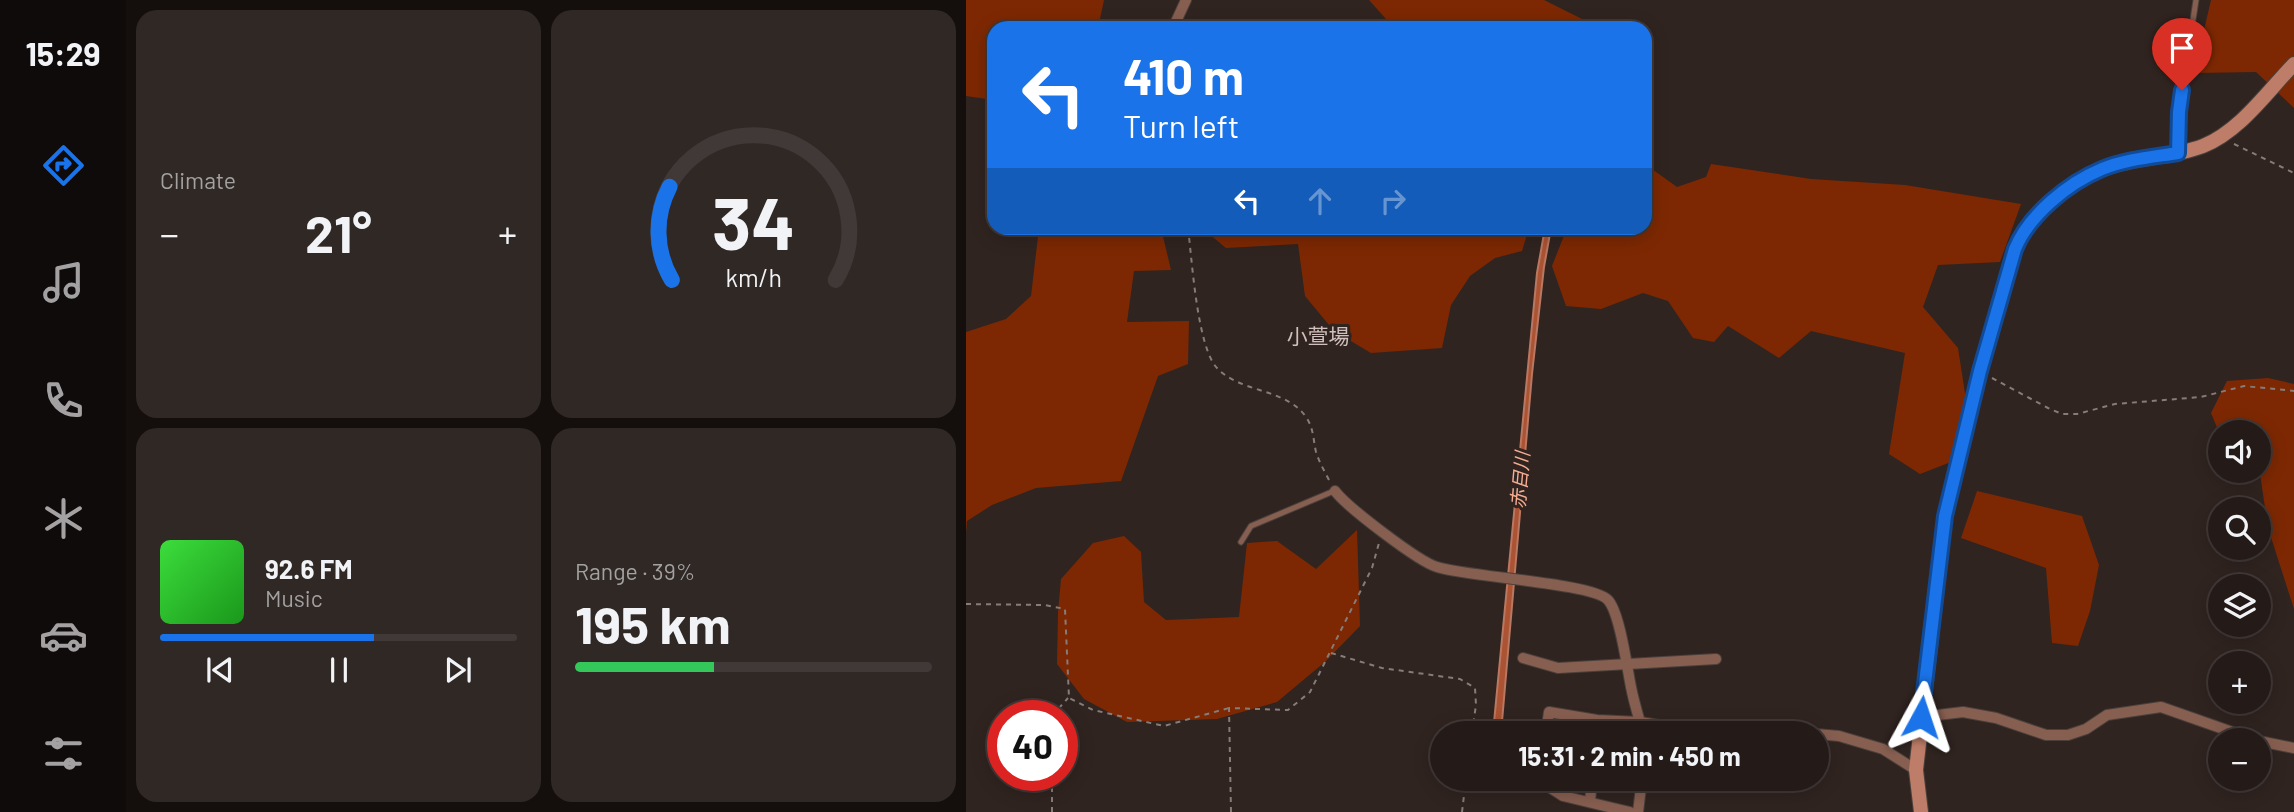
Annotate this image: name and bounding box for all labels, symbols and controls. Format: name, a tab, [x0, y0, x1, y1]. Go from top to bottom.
pin	[2152, 18, 2212, 90]
icon: arrive	[2163, 29, 2201, 67]
text: 15:29	[25, 34, 101, 72]
text: 410 m	[1123, 46, 1244, 105]
icon: left	[1008, 49, 1099, 140]
text: Turn left	[1123, 106, 1240, 144]
icon: directions	[39, 141, 88, 190]
text: Climate	[160, 166, 236, 194]
text: 34	[712, 177, 795, 265]
icon: left	[1228, 182, 1266, 220]
icon: ahead	[1301, 182, 1339, 220]
icon: right	[1374, 182, 1412, 220]
text: 21°	[305, 201, 372, 263]
text: −	[160, 210, 179, 256]
text: +	[498, 210, 517, 256]
icon: music	[39, 258, 88, 307]
text: km/h	[725, 262, 782, 292]
district label: 小萱場	[1287, 323, 1350, 348]
icon: phone	[39, 376, 88, 425]
map controls	[2208, 420, 2271, 791]
button: sound	[2208, 420, 2271, 483]
water label: 赤目川	[1506, 449, 1534, 509]
icon: climate	[39, 494, 88, 543]
button: search	[2208, 497, 2271, 560]
text: 92.6 FM	[265, 553, 353, 584]
text: Range · 39%	[575, 557, 695, 585]
button: layers	[2208, 574, 2271, 637]
text: Music	[265, 584, 323, 612]
text: 195 km	[575, 592, 731, 654]
icon: car	[39, 611, 88, 660]
icon: previous	[201, 651, 239, 689]
icon: pause	[320, 651, 358, 689]
icon: next	[439, 651, 477, 689]
button: +	[2208, 651, 2271, 714]
position arrow	[1884, 680, 1958, 754]
speed limit sign: 40	[987, 700, 1078, 791]
button: −	[2208, 728, 2271, 791]
icon: filters	[39, 729, 88, 778]
text: 15:31 · 2 min · 450 m	[1518, 740, 1741, 771]

